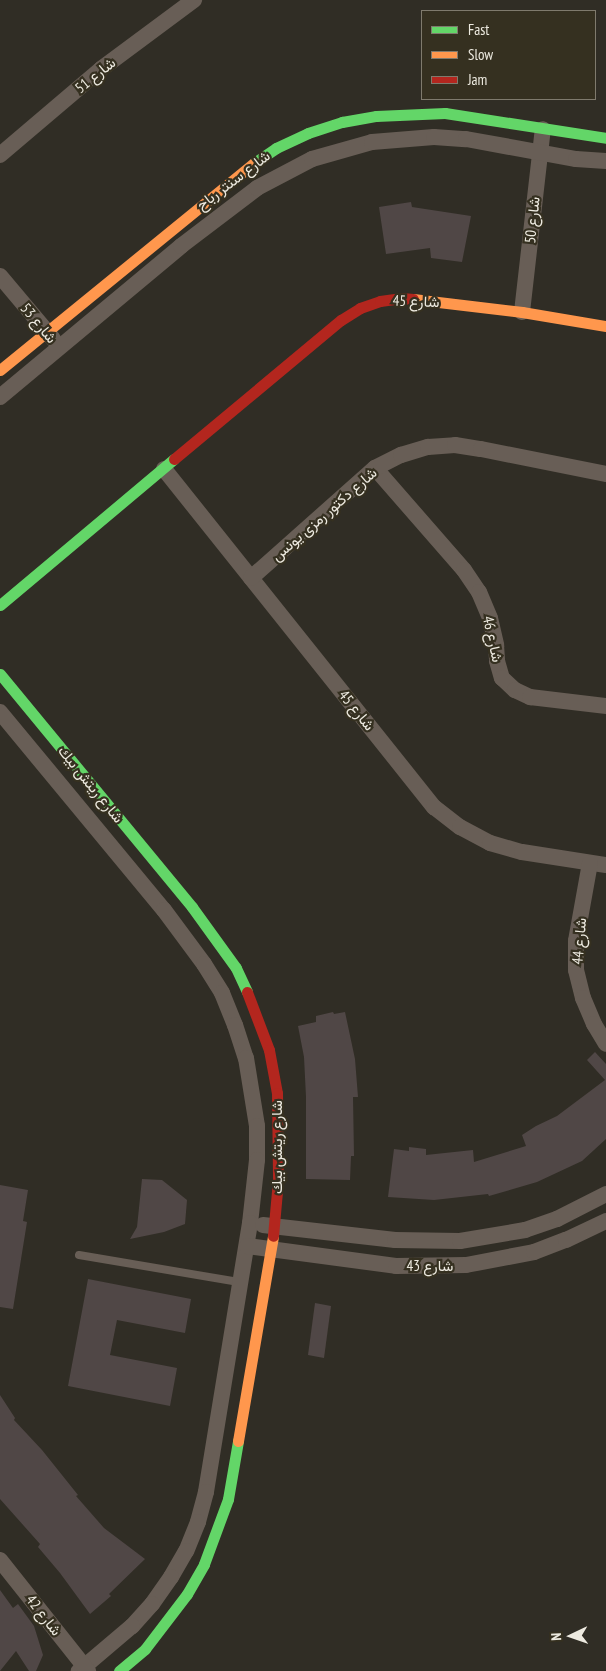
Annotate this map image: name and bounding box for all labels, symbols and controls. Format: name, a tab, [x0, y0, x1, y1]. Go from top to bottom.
legend	[421, 10, 596, 100]
text: Fast	[468, 20, 489, 39]
text: Slow	[468, 45, 493, 64]
street label: شارع 51	[71, 53, 119, 97]
text: Jam	[468, 70, 487, 89]
street label: شارع سنتر رباح	[193, 146, 273, 214]
street label: شارع 50	[521, 196, 543, 244]
street label: شارع 45	[392, 291, 440, 311]
street label: شارع 53	[17, 299, 61, 347]
street label: شارع دكتور رمزى يونس	[268, 463, 380, 565]
street label: شارع 46	[479, 614, 507, 664]
street label: شارع 45	[335, 686, 379, 734]
street label: شارع ريتش بيك	[54, 742, 128, 826]
street label: شارع 44	[568, 917, 590, 965]
street label: شارع ريتش بيك	[268, 1100, 286, 1194]
street label: شارع 43	[407, 1257, 453, 1275]
street label: شارع 42	[22, 1591, 66, 1639]
north arrow	[546, 1611, 596, 1661]
text: N	[547, 1633, 565, 1641]

